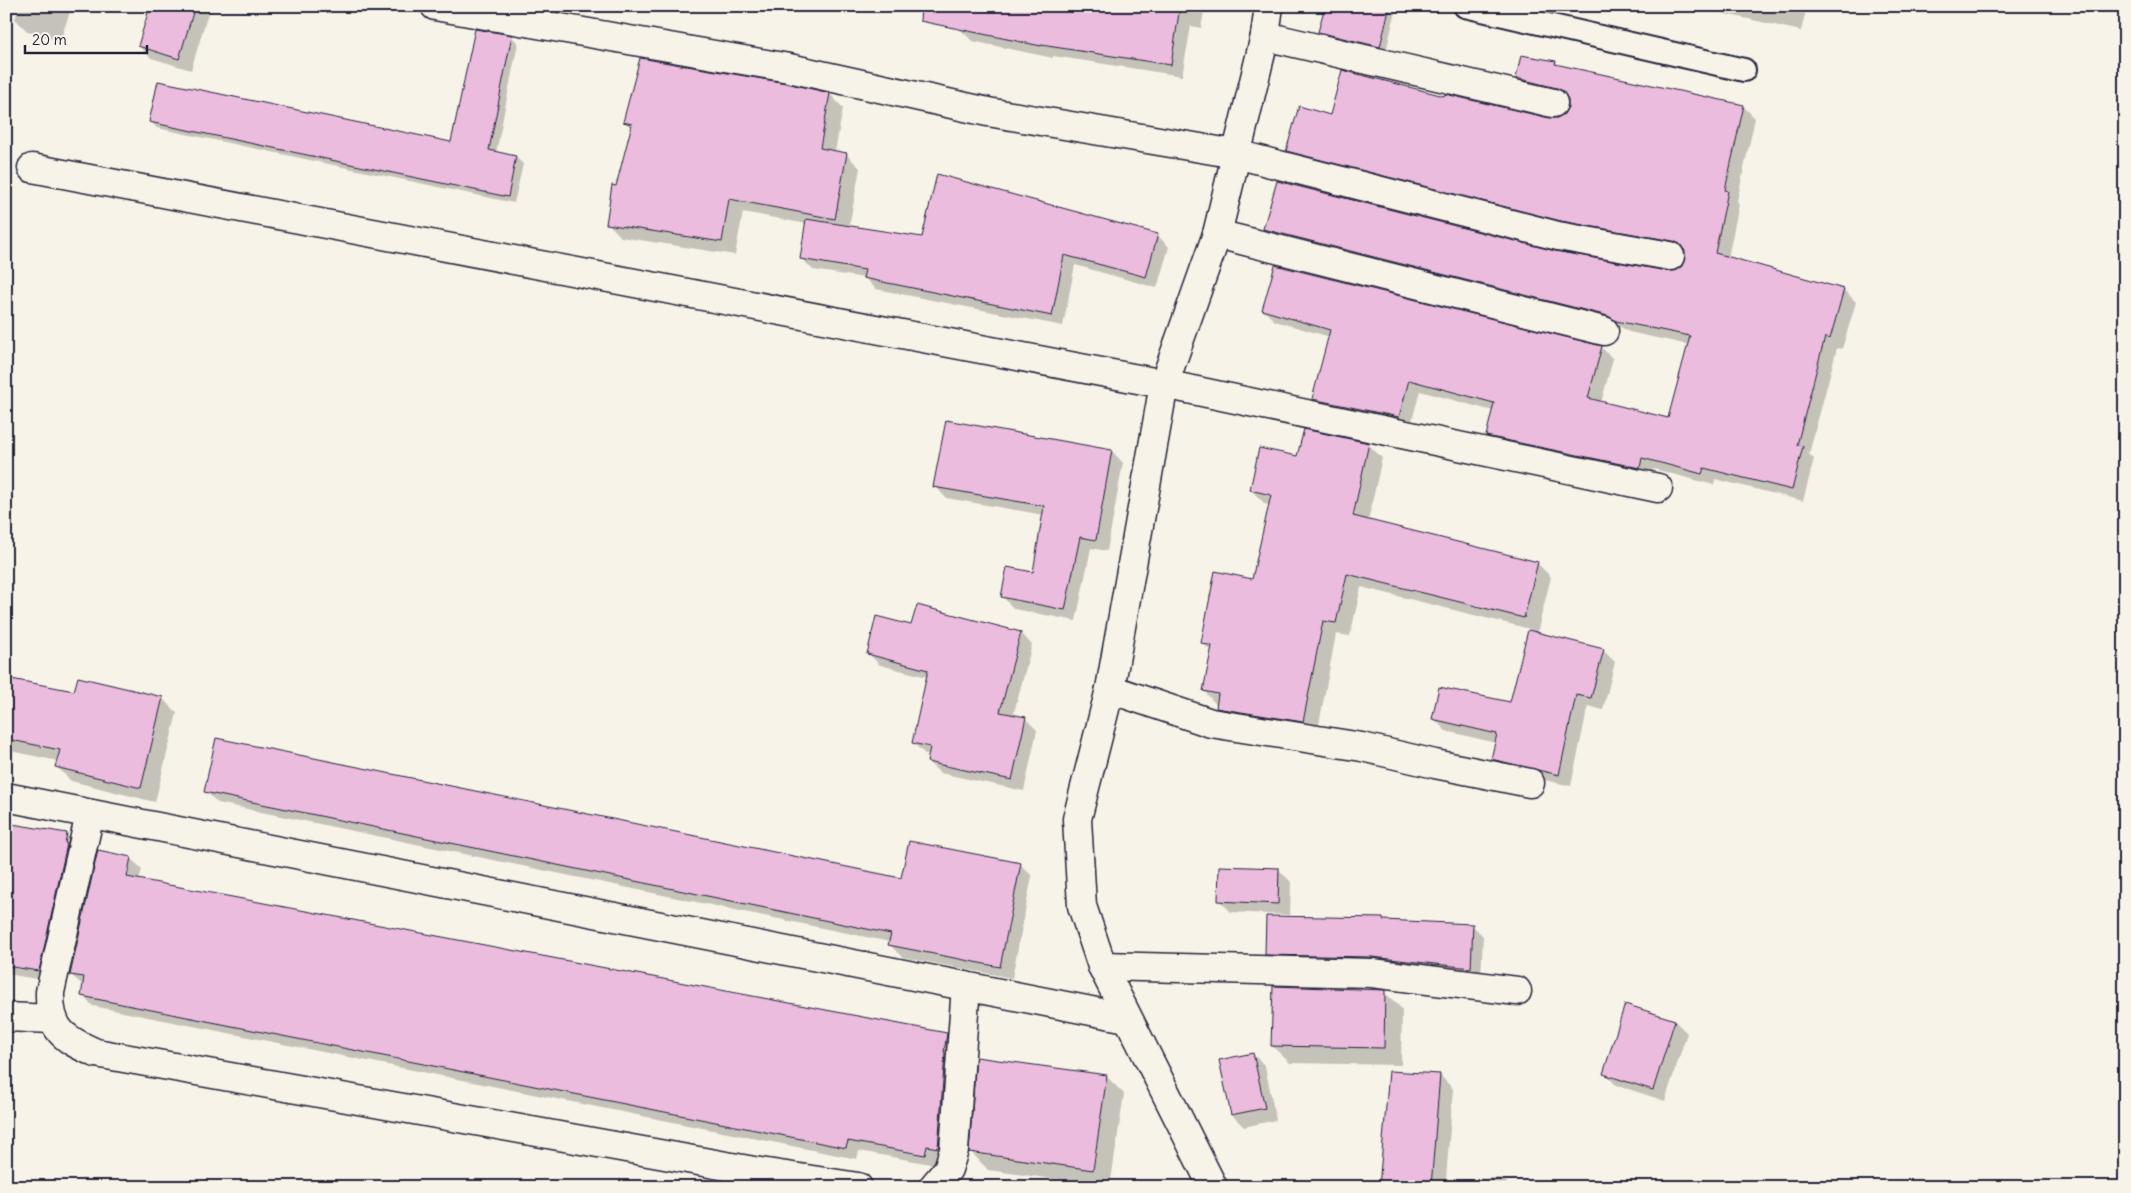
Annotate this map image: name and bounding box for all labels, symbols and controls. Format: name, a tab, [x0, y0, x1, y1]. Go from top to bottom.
scale bar	[25, 22, 148, 54]
text: 20 m	[32, 30, 67, 49]

